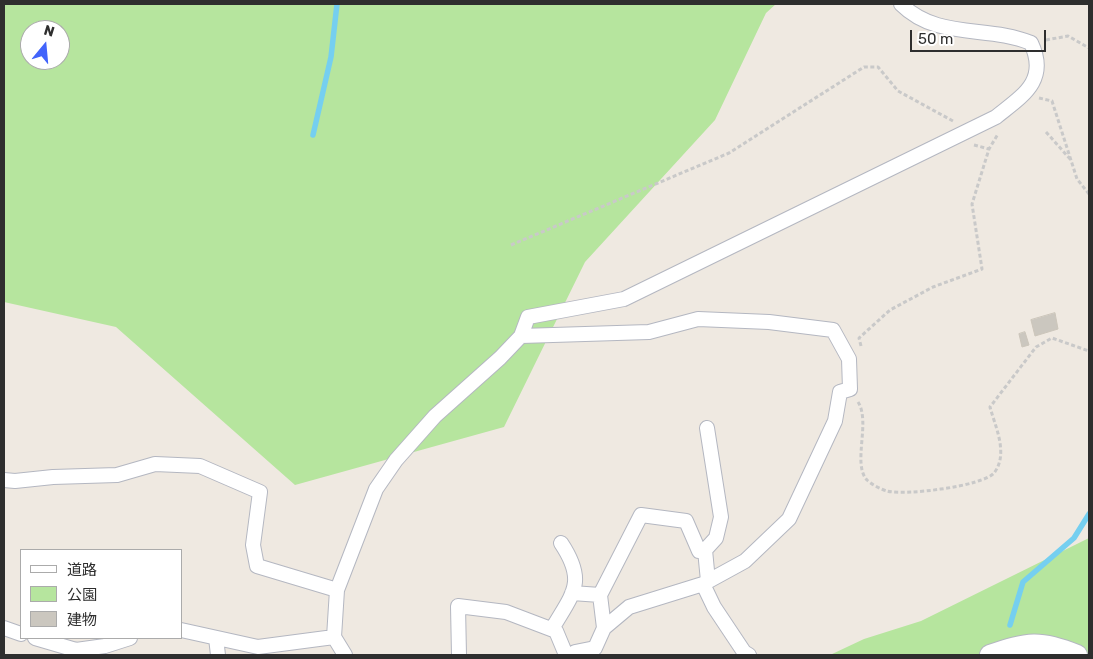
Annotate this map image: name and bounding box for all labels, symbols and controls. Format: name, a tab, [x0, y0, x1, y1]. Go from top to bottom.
north arrow	[20, 20, 70, 70]
scale bar	[913, 20, 1049, 52]
text: N	[42, 22, 57, 41]
text: 50 m	[918, 30, 953, 48]
legend	[20, 549, 182, 639]
text: 道路	[67, 561, 97, 579]
text: 公園	[67, 586, 97, 604]
text: 建物	[67, 611, 97, 629]

